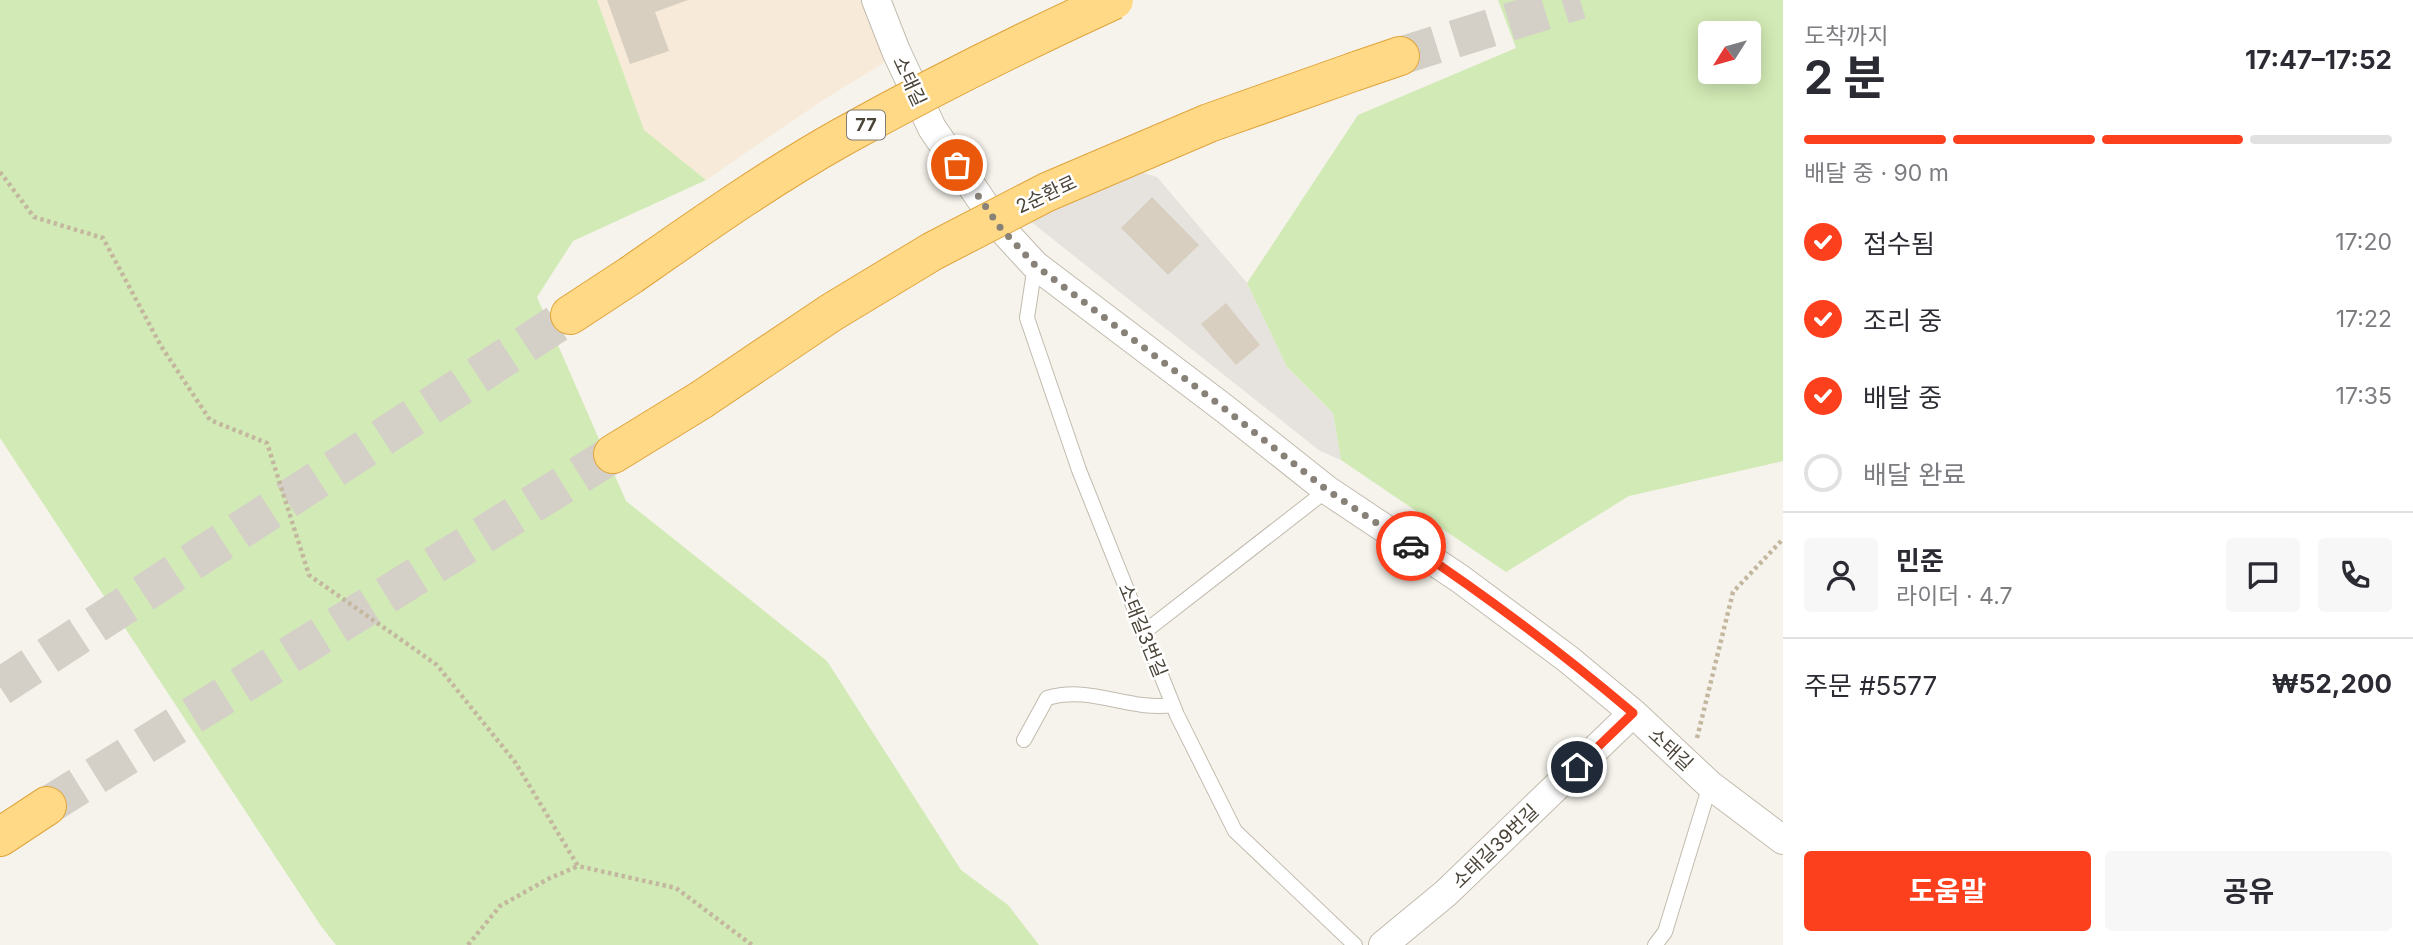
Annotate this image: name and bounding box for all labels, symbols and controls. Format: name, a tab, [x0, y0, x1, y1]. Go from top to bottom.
north arrow	[1698, 21, 1760, 84]
map controls	[1698, 21, 1761, 84]
text: 도착까지	[1804, 22, 1889, 50]
text: 17:47–17:52	[2245, 44, 2392, 75]
text: 2 분	[1804, 49, 1886, 105]
street label: 소태길	[888, 53, 931, 110]
road number: 77	[847, 110, 885, 140]
pin	[927, 135, 987, 195]
icon: bag	[938, 146, 976, 184]
text: 배달 중 · 90 m	[1804, 159, 1949, 187]
street label: 2순환로	[1012, 171, 1080, 218]
icon: check	[1804, 223, 1842, 261]
text: 접수됨	[1863, 228, 1935, 259]
text: 17:20	[2335, 228, 2392, 256]
icon: check	[1804, 300, 1842, 338]
text: 조리 중	[1863, 305, 1942, 336]
text: 17:22	[2336, 305, 2392, 333]
icon: check	[1804, 377, 1842, 415]
text: 배달 중	[1863, 382, 1942, 413]
text: 17:35	[2336, 382, 2392, 410]
text: 배달 완료	[1863, 459, 1966, 490]
courier	[1376, 511, 1446, 581]
icon: car	[1392, 527, 1430, 565]
button: person	[1804, 538, 1878, 612]
button: chat	[2226, 538, 2300, 612]
button: phone	[2318, 538, 2392, 612]
text: 민준	[1896, 545, 1944, 576]
street label: 소태길3번길	[1113, 580, 1172, 680]
text: 라이더 · 4.7	[1896, 582, 2012, 610]
text: ₩52,200	[2272, 668, 2392, 699]
text: 주문 #5577	[1804, 670, 1937, 701]
street label: 소태길	[1644, 723, 1698, 776]
pin	[1547, 737, 1607, 797]
icon: home	[1558, 748, 1596, 786]
street label: 소태길39번길	[1447, 800, 1543, 893]
button: 도움말	[1804, 851, 2091, 931]
button: 공유	[2105, 851, 2392, 931]

